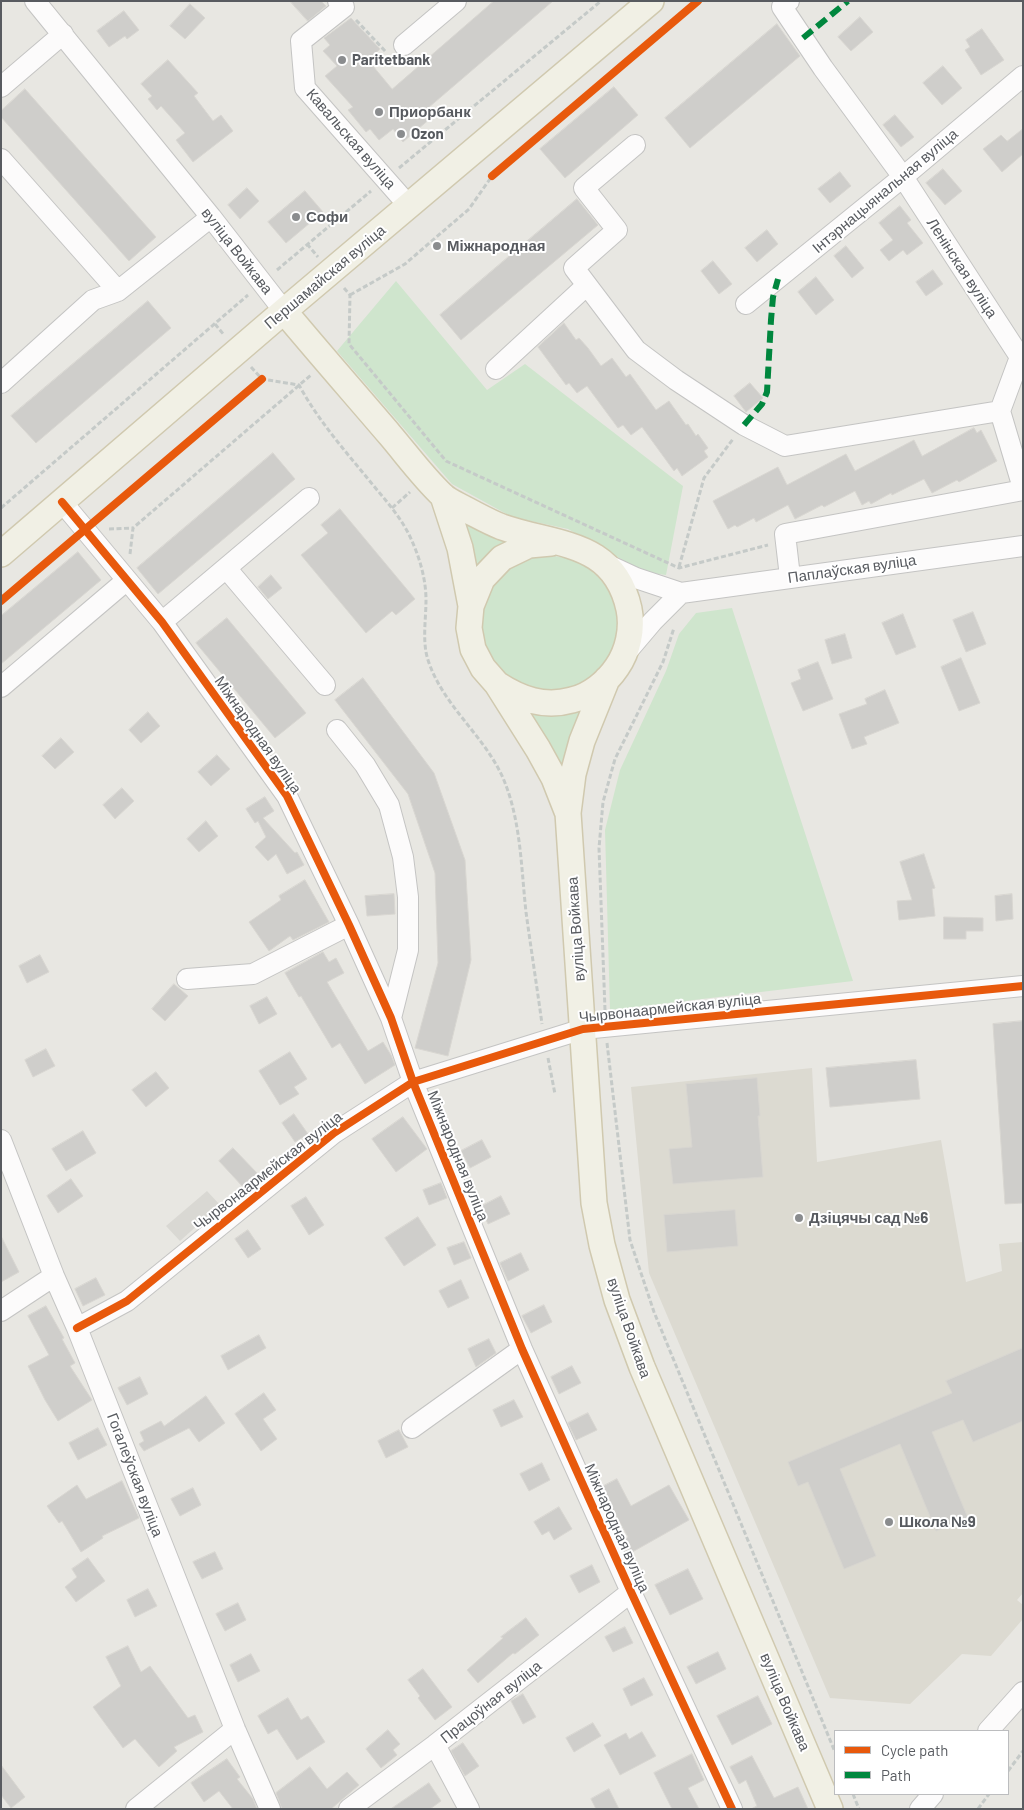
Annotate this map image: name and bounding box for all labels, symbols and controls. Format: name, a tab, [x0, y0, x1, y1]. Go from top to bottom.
place label: Paritetbank	[352, 51, 430, 69]
marker: Paritetbank	[336, 54, 348, 66]
street label: Кавальская вуліца	[302, 85, 400, 193]
place label: Приорбанк	[389, 103, 471, 121]
marker: Приорбанк	[373, 106, 385, 118]
place label: Ozon	[411, 125, 444, 143]
street label: Інтэрнацыянальная вуліца	[809, 125, 961, 257]
marker: Ozon	[395, 128, 407, 140]
street label: вуліца Войкава	[198, 204, 276, 298]
place label: Софи	[306, 208, 348, 226]
marker: Софи	[290, 211, 302, 223]
street label: Ленінская вуліца	[923, 215, 1001, 321]
street label: Першамайская вуліца	[261, 221, 389, 333]
place label: Міжнародная	[447, 237, 546, 255]
marker: Міжнародная	[431, 240, 443, 252]
street label: Паплаўская вуліца	[787, 551, 917, 587]
street label: Міжнародная вуліца	[211, 673, 305, 797]
street label: вуліца Войкава	[563, 876, 589, 982]
street label: Чырвонаармейская вуліца	[578, 989, 762, 1027]
street label: Міжнародная вуліца	[424, 1088, 492, 1224]
street label: Чырвонаармейская вуліца	[190, 1107, 346, 1235]
place label: Дзіцячы сад №6	[809, 1209, 928, 1227]
marker: Дзіцячы сад №6	[793, 1212, 805, 1224]
street label: вуліца Войкава	[603, 1275, 655, 1381]
street label: Гогалеўская вуліца	[103, 1411, 167, 1539]
street label: Міжнародная вуліца	[580, 1461, 654, 1595]
place label: Школа №9	[899, 1513, 976, 1531]
marker: Школа №9	[883, 1516, 895, 1528]
street label: вуліца Войкава	[756, 1650, 814, 1754]
street label: Працоўная вуліца	[437, 1657, 545, 1747]
legend	[834, 1730, 1009, 1795]
text: Cycle path	[881, 1741, 948, 1759]
text: Path	[881, 1766, 911, 1784]

